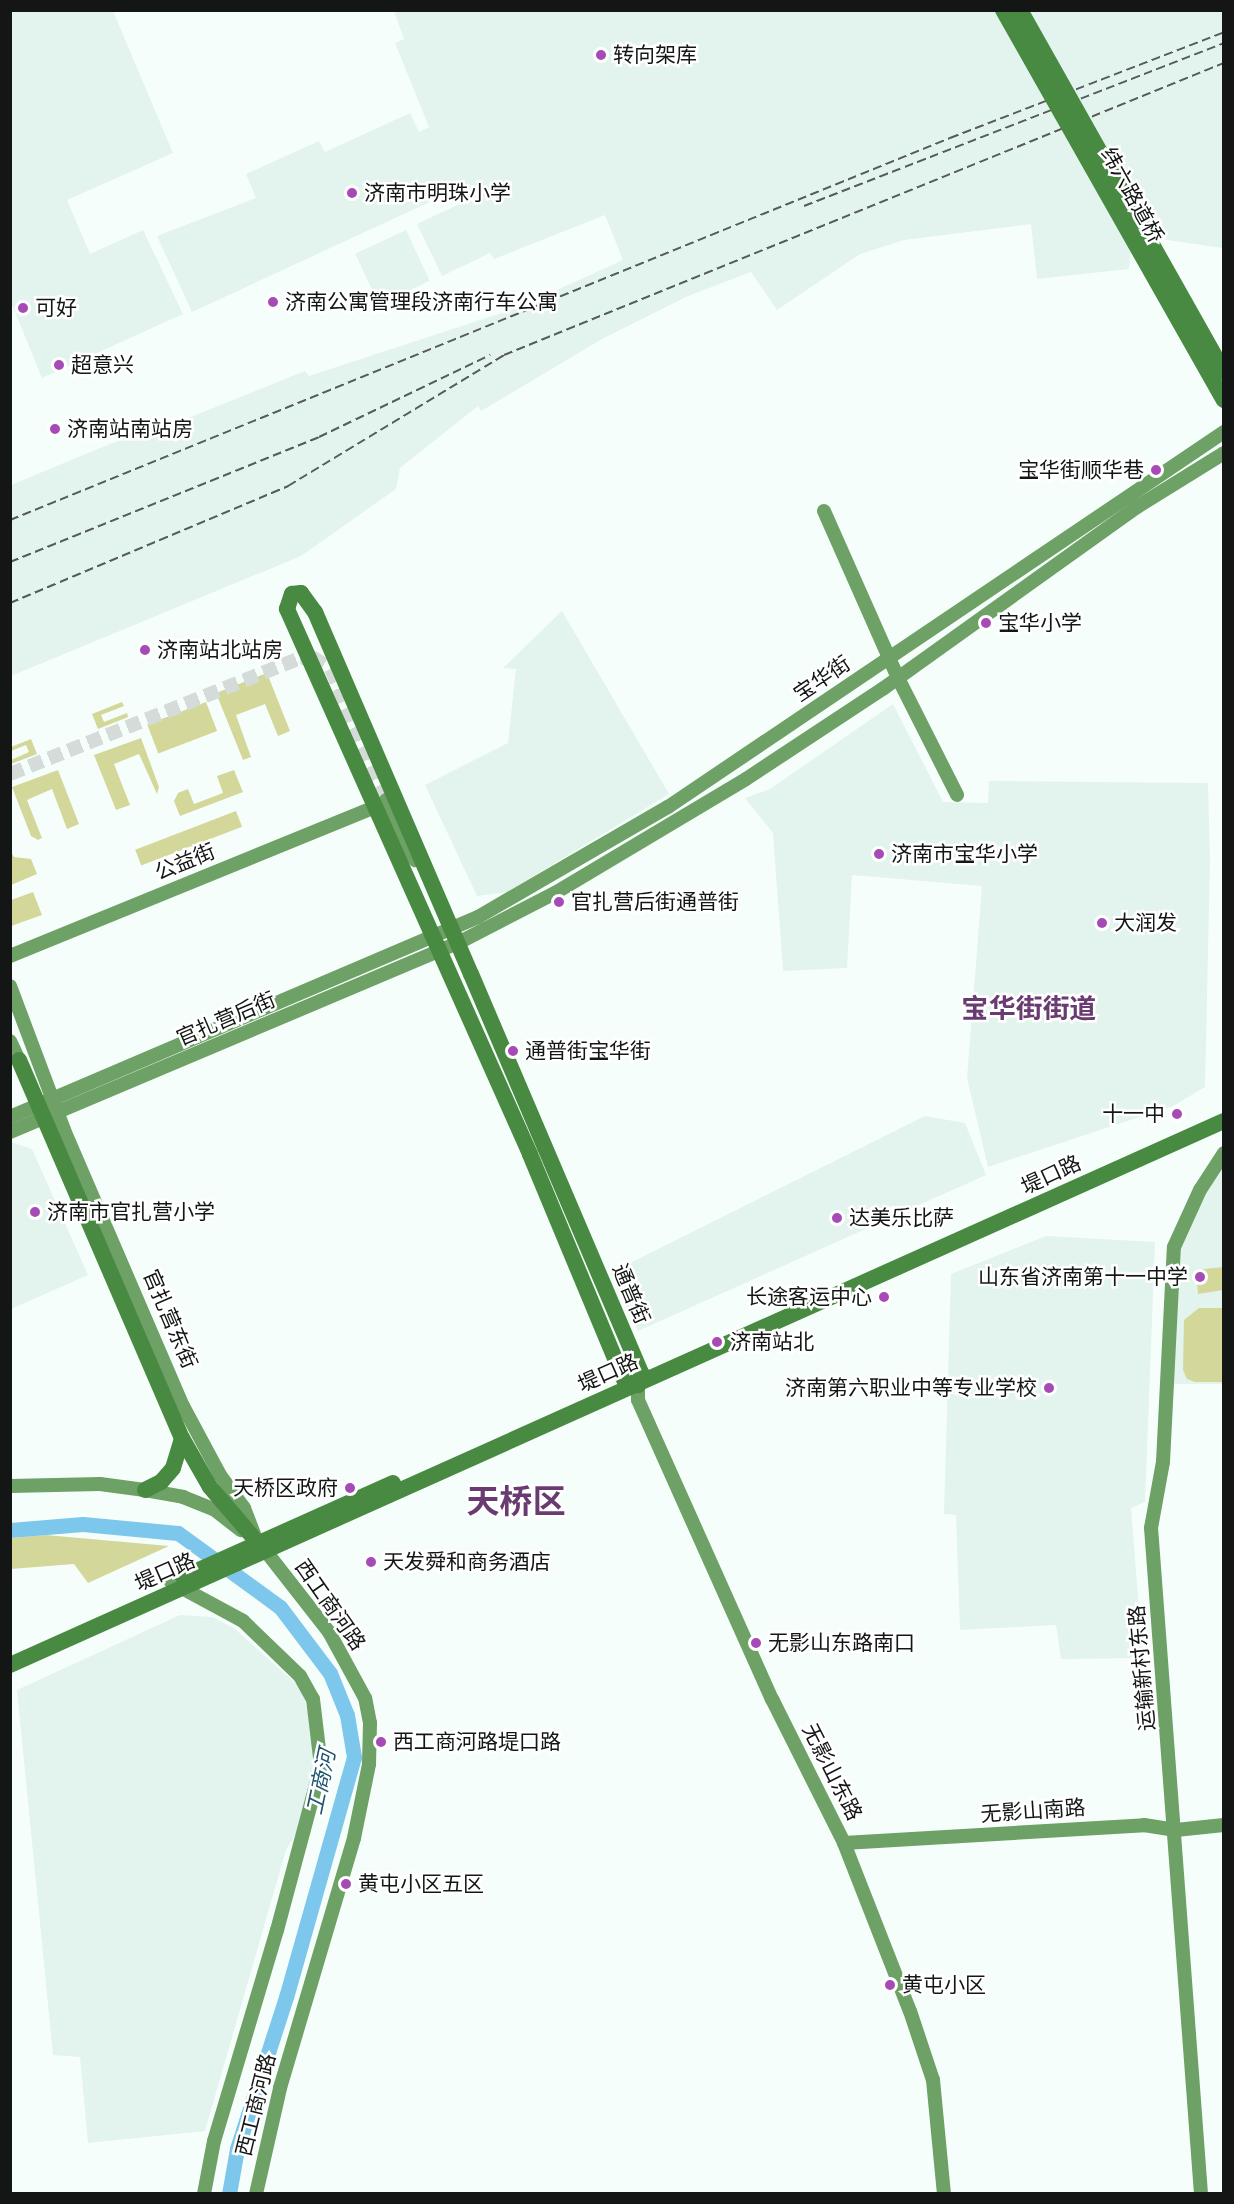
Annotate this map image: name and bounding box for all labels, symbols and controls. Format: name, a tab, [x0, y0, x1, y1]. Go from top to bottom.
place label: 转向架库	[613, 42, 697, 68]
marker: 转向架库	[594, 48, 608, 62]
street label: 纬六路道桥	[1096, 143, 1168, 247]
place label: 济南市明珠小学	[364, 180, 511, 206]
marker: 济南市明珠小学	[345, 186, 359, 200]
place label: 济南公寓管理段济南行车公寓	[285, 289, 558, 315]
place label: 可好	[35, 295, 77, 321]
marker: 济南公寓管理段济南行车公寓	[266, 295, 280, 309]
marker: 可好	[16, 301, 30, 315]
place label: 超意兴	[71, 352, 134, 378]
marker: 超意兴	[52, 358, 66, 372]
place label: 济南站南站房	[67, 416, 193, 442]
marker: 济南站南站房	[48, 422, 62, 436]
place label: 宝华街顺华巷	[1018, 457, 1144, 483]
marker: 宝华街顺华巷	[1149, 463, 1163, 477]
place label: 宝华小学	[998, 610, 1082, 636]
marker: 宝华小学	[979, 616, 993, 630]
place label: 济南站北站房	[157, 637, 283, 663]
marker: 济南站北站房	[138, 643, 152, 657]
street label: 宝华街	[789, 651, 855, 707]
street label: 公益街	[151, 839, 219, 885]
place label: 济南市宝华小学	[891, 841, 1038, 867]
marker: 济南市宝华小学	[872, 847, 886, 861]
place label: 官扎营后街通普街	[571, 889, 739, 915]
marker: 官扎营后街通普街	[552, 895, 566, 909]
place label: 大润发	[1114, 910, 1177, 936]
marker: 大润发	[1095, 916, 1109, 930]
street label: 官扎营后街	[173, 987, 279, 1051]
district label: 宝华街街道	[962, 994, 1096, 1026]
place label: 通普街宝华街	[525, 1038, 651, 1064]
marker: 通普街宝华街	[506, 1044, 520, 1058]
place label: 十一中	[1102, 1101, 1165, 1127]
marker: 十一中	[1170, 1107, 1184, 1121]
street label: 堤口路	[1017, 1150, 1085, 1200]
place label: 济南市官扎营小学	[47, 1199, 215, 1225]
marker: 济南市官扎营小学	[28, 1205, 42, 1219]
place label: 达美乐比萨	[849, 1205, 954, 1231]
marker: 达美乐比萨	[830, 1211, 844, 1225]
street label: 通普街	[607, 1260, 655, 1328]
place label: 山东省济南第十一中学	[978, 1264, 1188, 1290]
street label: 官扎营东街	[138, 1266, 202, 1372]
marker: 山东省济南第十一中学	[1193, 1270, 1207, 1284]
place label: 长途客运中心	[746, 1284, 872, 1310]
marker: 长途客运中心	[877, 1290, 891, 1304]
place label: 济南站北	[730, 1329, 814, 1355]
marker: 济南站北	[708, 1333, 726, 1351]
street label: 堤口路	[574, 1349, 642, 1397]
place label: 济南第六职业中等专业学校	[785, 1375, 1037, 1401]
marker: 济南第六职业中等专业学校	[1042, 1381, 1056, 1395]
place label: 天桥区政府	[233, 1475, 338, 1501]
marker: 天桥区政府	[343, 1481, 357, 1495]
district label: 天桥区	[467, 1482, 565, 1522]
street label: 堤口路	[131, 1548, 199, 1596]
place label: 天发舜和商务酒店	[383, 1549, 551, 1575]
street label: 西工商河路	[290, 1555, 370, 1655]
marker: 天发舜和商务酒店	[364, 1555, 378, 1569]
street label: 运输新村东路	[1124, 1604, 1160, 1732]
place label: 无影山东路南口	[768, 1630, 915, 1656]
marker: 无影山东路南口	[749, 1636, 763, 1650]
street label: 无影山东路	[797, 1720, 867, 1824]
place label: 西工商河路堤口路	[393, 1729, 561, 1755]
marker: 西工商河路堤口路	[374, 1735, 388, 1749]
water label: 工商河	[301, 1747, 341, 1817]
street label: 无影山南路	[980, 1795, 1086, 1827]
place label: 黄屯小区五区	[358, 1871, 484, 1897]
marker: 黄屯小区五区	[339, 1877, 353, 1891]
place label: 黄屯小区	[902, 1972, 986, 1998]
marker: 黄屯小区	[883, 1978, 897, 1992]
street label: 西工商河路	[231, 2051, 281, 2159]

